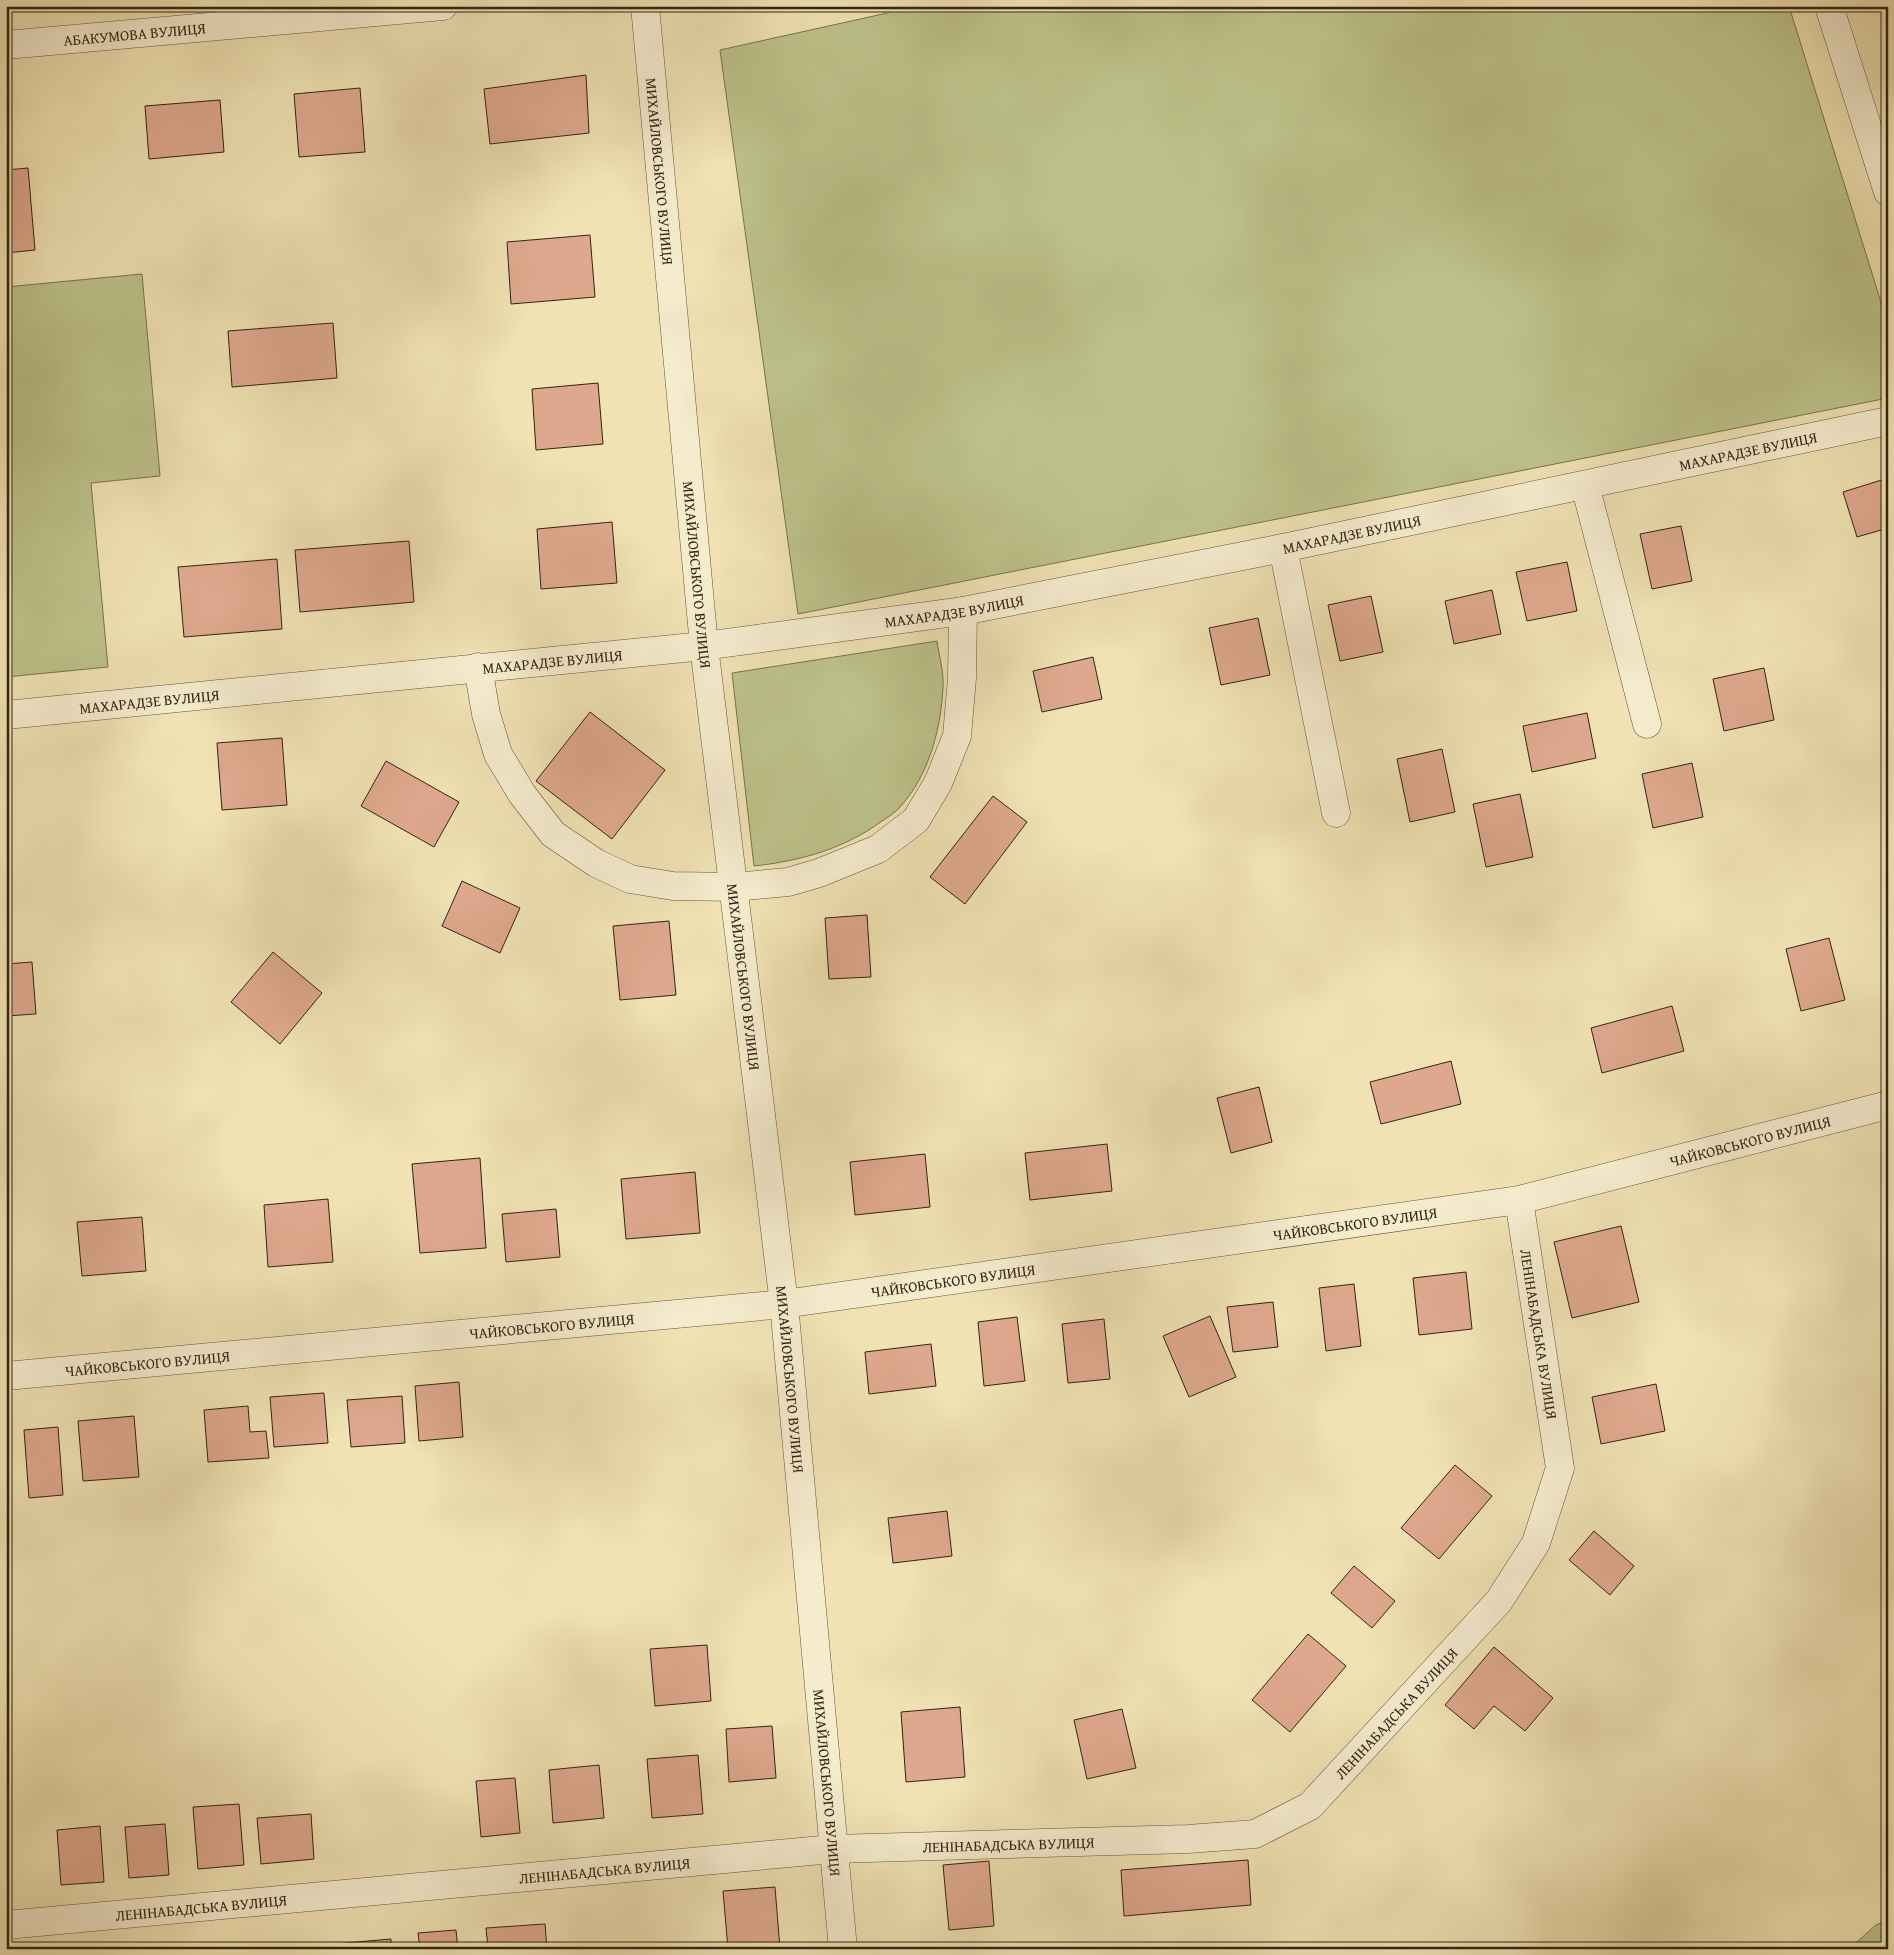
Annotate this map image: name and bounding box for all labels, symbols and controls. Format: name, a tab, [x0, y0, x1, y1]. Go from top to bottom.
street label: АБАКУМОВА ВУЛИЦЯ	[62, 17, 207, 50]
street label: МИХАЙЛОВСЬКОГО ВУЛИЦЯ	[641, 77, 679, 266]
street label: МАХАРАДЗЕ ВУЛИЦЯ	[1677, 426, 1819, 475]
street label: МИХАЙЛОВСЬКОГО ВУЛИЦЯ	[678, 480, 717, 670]
street label: МАХАРАДЗЕ ВУЛИЦЯ	[1281, 509, 1423, 558]
street label: МАХАРАДЗЕ ВУЛИЦЯ	[883, 589, 1026, 632]
street label: МАХАРАДЗЕ ВУЛИЦЯ	[481, 644, 623, 678]
street label: МАХАРАДЗЕ ВУЛИЦЯ	[78, 683, 220, 718]
street label: МИХАЙЛОВСЬКОГО ВУЛИЦЯ	[722, 882, 766, 1072]
street label: ЧАЙКОВСЬКОГО ВУЛИЦЯ	[1667, 1110, 1833, 1171]
street label: ЧАЙКОВСЬКОГО ВУЛИЦЯ	[1272, 1201, 1439, 1245]
street label: ЛЕНІНАБАДСЬКА ВУЛИЦЯ	[1515, 1248, 1563, 1421]
street label: ЧАЙКОВСЬКОГО ВУЛИЦЯ	[870, 1258, 1037, 1302]
street label: МИХАЙЛОВСЬКОГО ВУЛИЦЯ	[771, 1284, 810, 1474]
street label: ЧАЙКОВСЬКОГО ВУЛИЦЯ	[468, 1307, 635, 1344]
street label: ЧАЙКОВСЬКОГО ВУЛИЦЯ	[64, 1345, 231, 1381]
street label: ЛЕНІНАБАДСЬКА ВУЛИЦЯ	[1330, 1643, 1462, 1783]
street label: МИХАЙЛОВСЬКОГО ВУЛИЦЯ	[809, 1688, 847, 1877]
street label: ЛЕНІНАБАДСЬКА ВУЛИЦЯ	[922, 1831, 1095, 1857]
street label: ЛЕНІНАБАДСЬКА ВУЛИЦЯ	[518, 1852, 691, 1888]
street label: ЛЕНІНАБАДСЬКА ВУЛИЦЯ	[115, 1889, 288, 1925]

